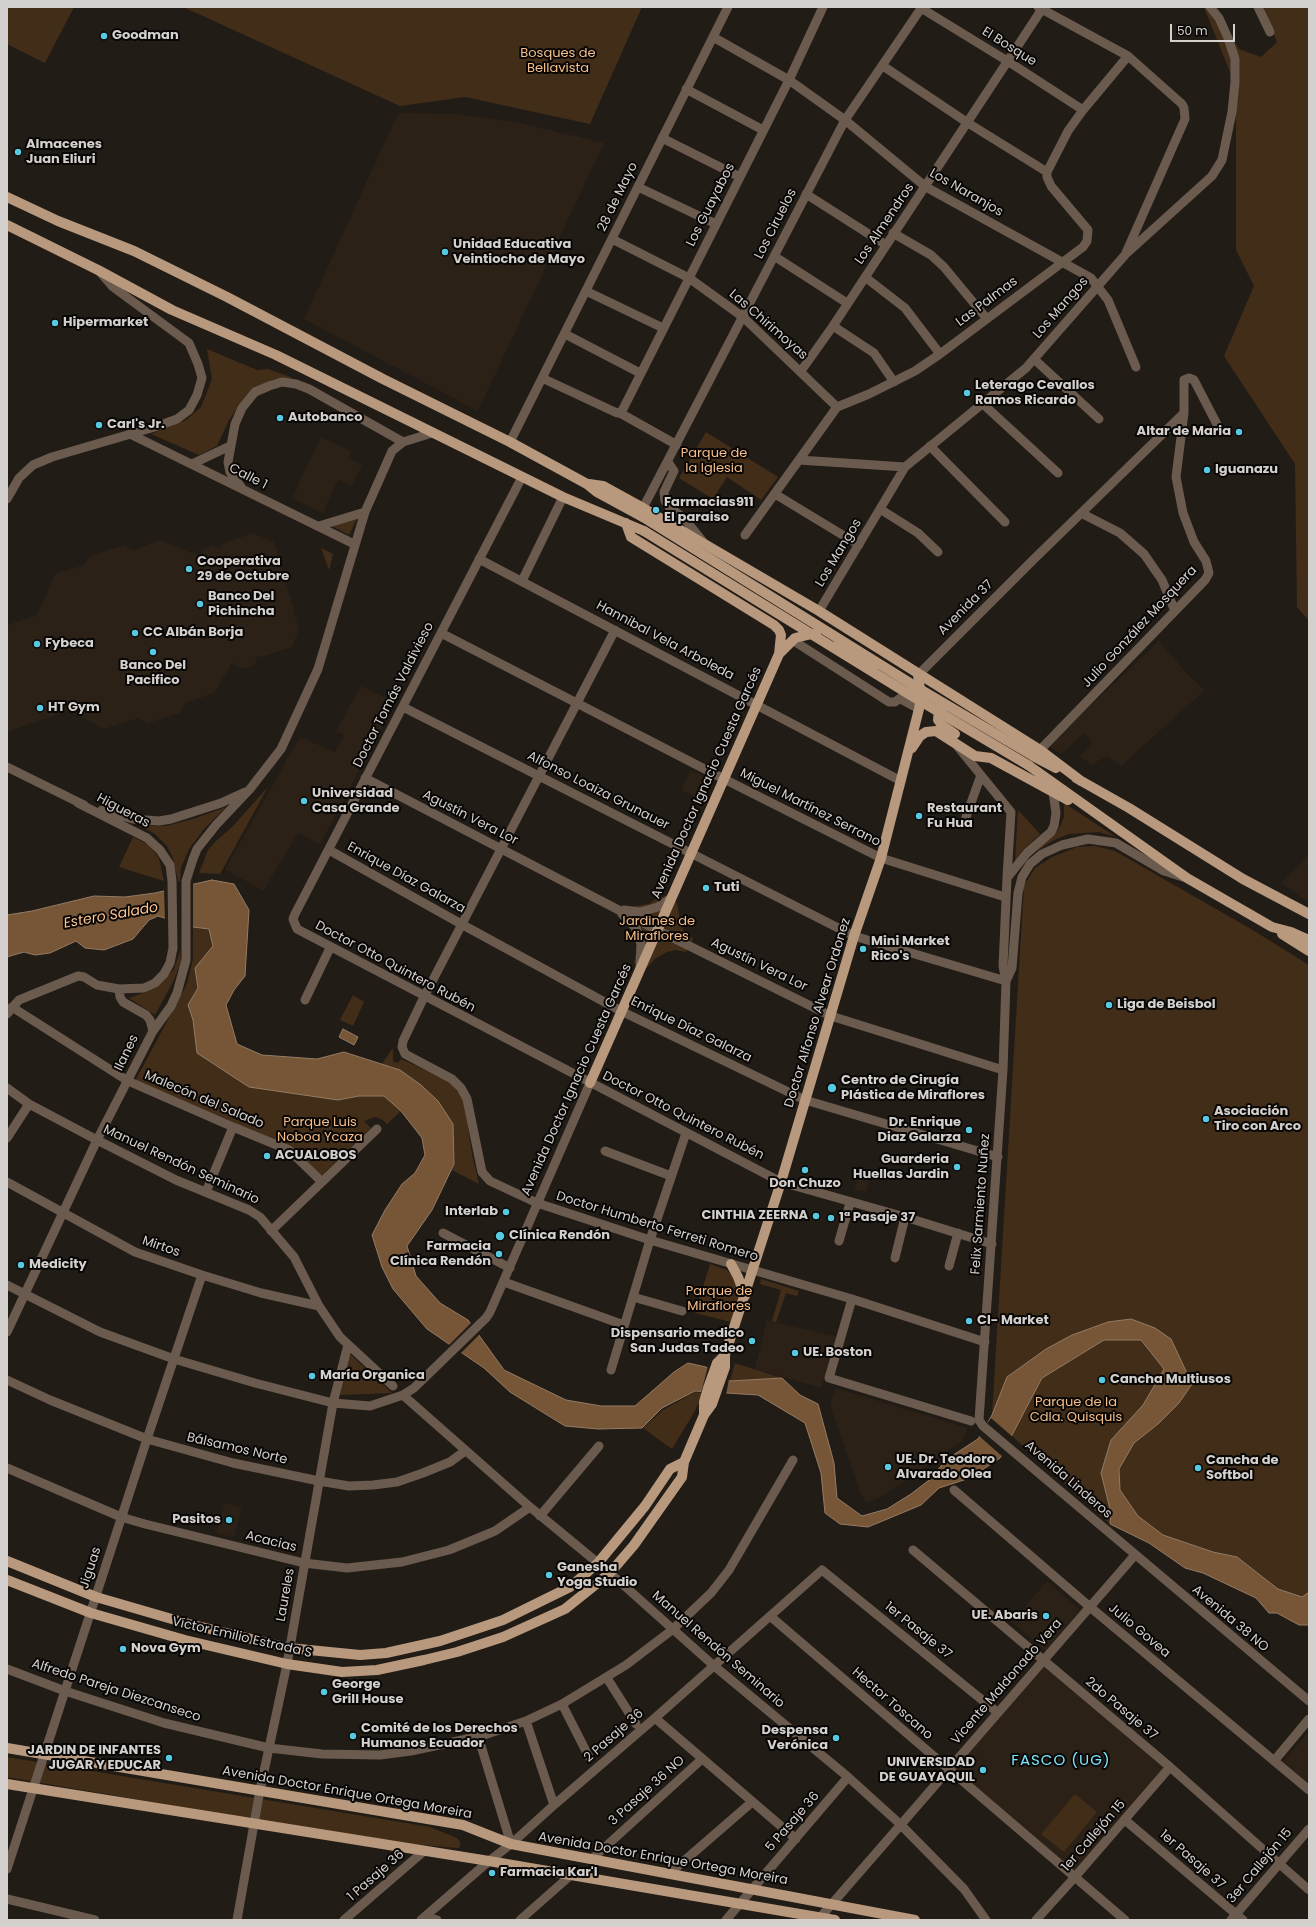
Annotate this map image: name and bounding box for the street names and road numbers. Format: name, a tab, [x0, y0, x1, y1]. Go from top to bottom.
street label: El Bosque	[979, 24, 1039, 70]
street label: 28 de Mayo	[595, 160, 641, 234]
street label: Los Guayabos	[683, 161, 739, 249]
street label: Los Naranjos	[926, 166, 1006, 220]
street label: Los Almendros	[852, 180, 918, 268]
street label: Los Ciruelos	[752, 186, 800, 262]
street label: Las Palmas	[953, 274, 1021, 330]
street label: Los Mangos	[1030, 274, 1092, 342]
street label: Las Chirimoyas	[726, 287, 810, 363]
street label: Calle 1	[226, 461, 270, 493]
street label: Los Mangos	[813, 516, 865, 590]
street label: Julio González Mosquera	[1080, 563, 1200, 691]
street label: Avenida 37	[935, 577, 997, 639]
street label: Hannibal Vela Arboleda	[593, 598, 737, 684]
street label: Doctor Tomás Valdivieso	[351, 620, 437, 770]
street label: Avenida Doctor Ignacio Cuesta Garcés	[649, 665, 765, 901]
street label: Alfonso Loaiza Grunauer	[524, 748, 672, 834]
street label: Miguel Martínez Serrano	[737, 766, 883, 850]
street label: Agustín Vera Lor	[420, 787, 520, 849]
street label: Higueras	[94, 791, 152, 831]
street label: Enrique Díaz Galarza	[344, 839, 468, 917]
street label: Doctor Alfonso Alvear Ordonez	[782, 916, 854, 1110]
street label: Doctor Otto Quintero Rubén	[312, 918, 478, 1016]
street label: Agustín Vera Lor	[708, 935, 810, 995]
street label: Avenida Doctor Ignacio Cuesta Garcés	[519, 962, 635, 1198]
street label: Enrique Díaz Galarza	[628, 994, 754, 1066]
street label: Ilanes	[112, 1032, 142, 1074]
street label: Malecón del Salado	[142, 1068, 266, 1132]
street label: Doctor Otto Quintero Rubén	[600, 1068, 766, 1164]
street label: Manuel Rendón Seminario	[101, 1122, 261, 1208]
street label: Felix Sarmiento Nuñez	[968, 1133, 994, 1275]
street label: Doctor Humberto Ferreti Romero	[554, 1189, 760, 1265]
street label: Mirtos	[140, 1233, 182, 1261]
street label: Bálsamos Norte	[185, 1430, 289, 1468]
street label: Avenida Linderos	[1021, 1438, 1115, 1522]
street label: Acacias	[244, 1528, 298, 1556]
street label: Jiguas	[77, 1545, 105, 1591]
street label: Laureles	[274, 1567, 298, 1623]
street label: Avenida 38 NO	[1188, 1582, 1272, 1656]
street label: Manuel Rendón Seminario	[649, 1588, 787, 1712]
street label: 1er Pasaje 37	[881, 1599, 955, 1663]
street label: Julio Govea	[1105, 1601, 1173, 1661]
street label: Víctor Emilio Estrada S	[170, 1614, 314, 1662]
street label: Vicente Maldonado Vera	[948, 1616, 1066, 1748]
street label: Alfredo Pareja Diezcanseco	[29, 1656, 203, 1726]
street label: Hector Toscano	[848, 1665, 936, 1743]
street label: 2do Pasaje 37	[1082, 1674, 1160, 1744]
street label: 2 Pasaje 36	[581, 1706, 647, 1766]
street label: 3 Pasaje 36 NO	[606, 1753, 688, 1829]
street label: Avenida Doctor Enrique Ortega Moreira	[221, 1763, 473, 1823]
street label: 5 Pasaje 36	[763, 1789, 823, 1855]
street label: 1er Callejón 15	[1059, 1797, 1129, 1875]
street label: 3er Callejón 15	[1224, 1825, 1296, 1907]
street label: 1er Pasaje 37	[1156, 1827, 1228, 1893]
street label: Avenida Doctor Enrique Ortega Moreira	[537, 1829, 789, 1889]
street label: 1 Pasaje 36	[344, 1847, 408, 1905]

